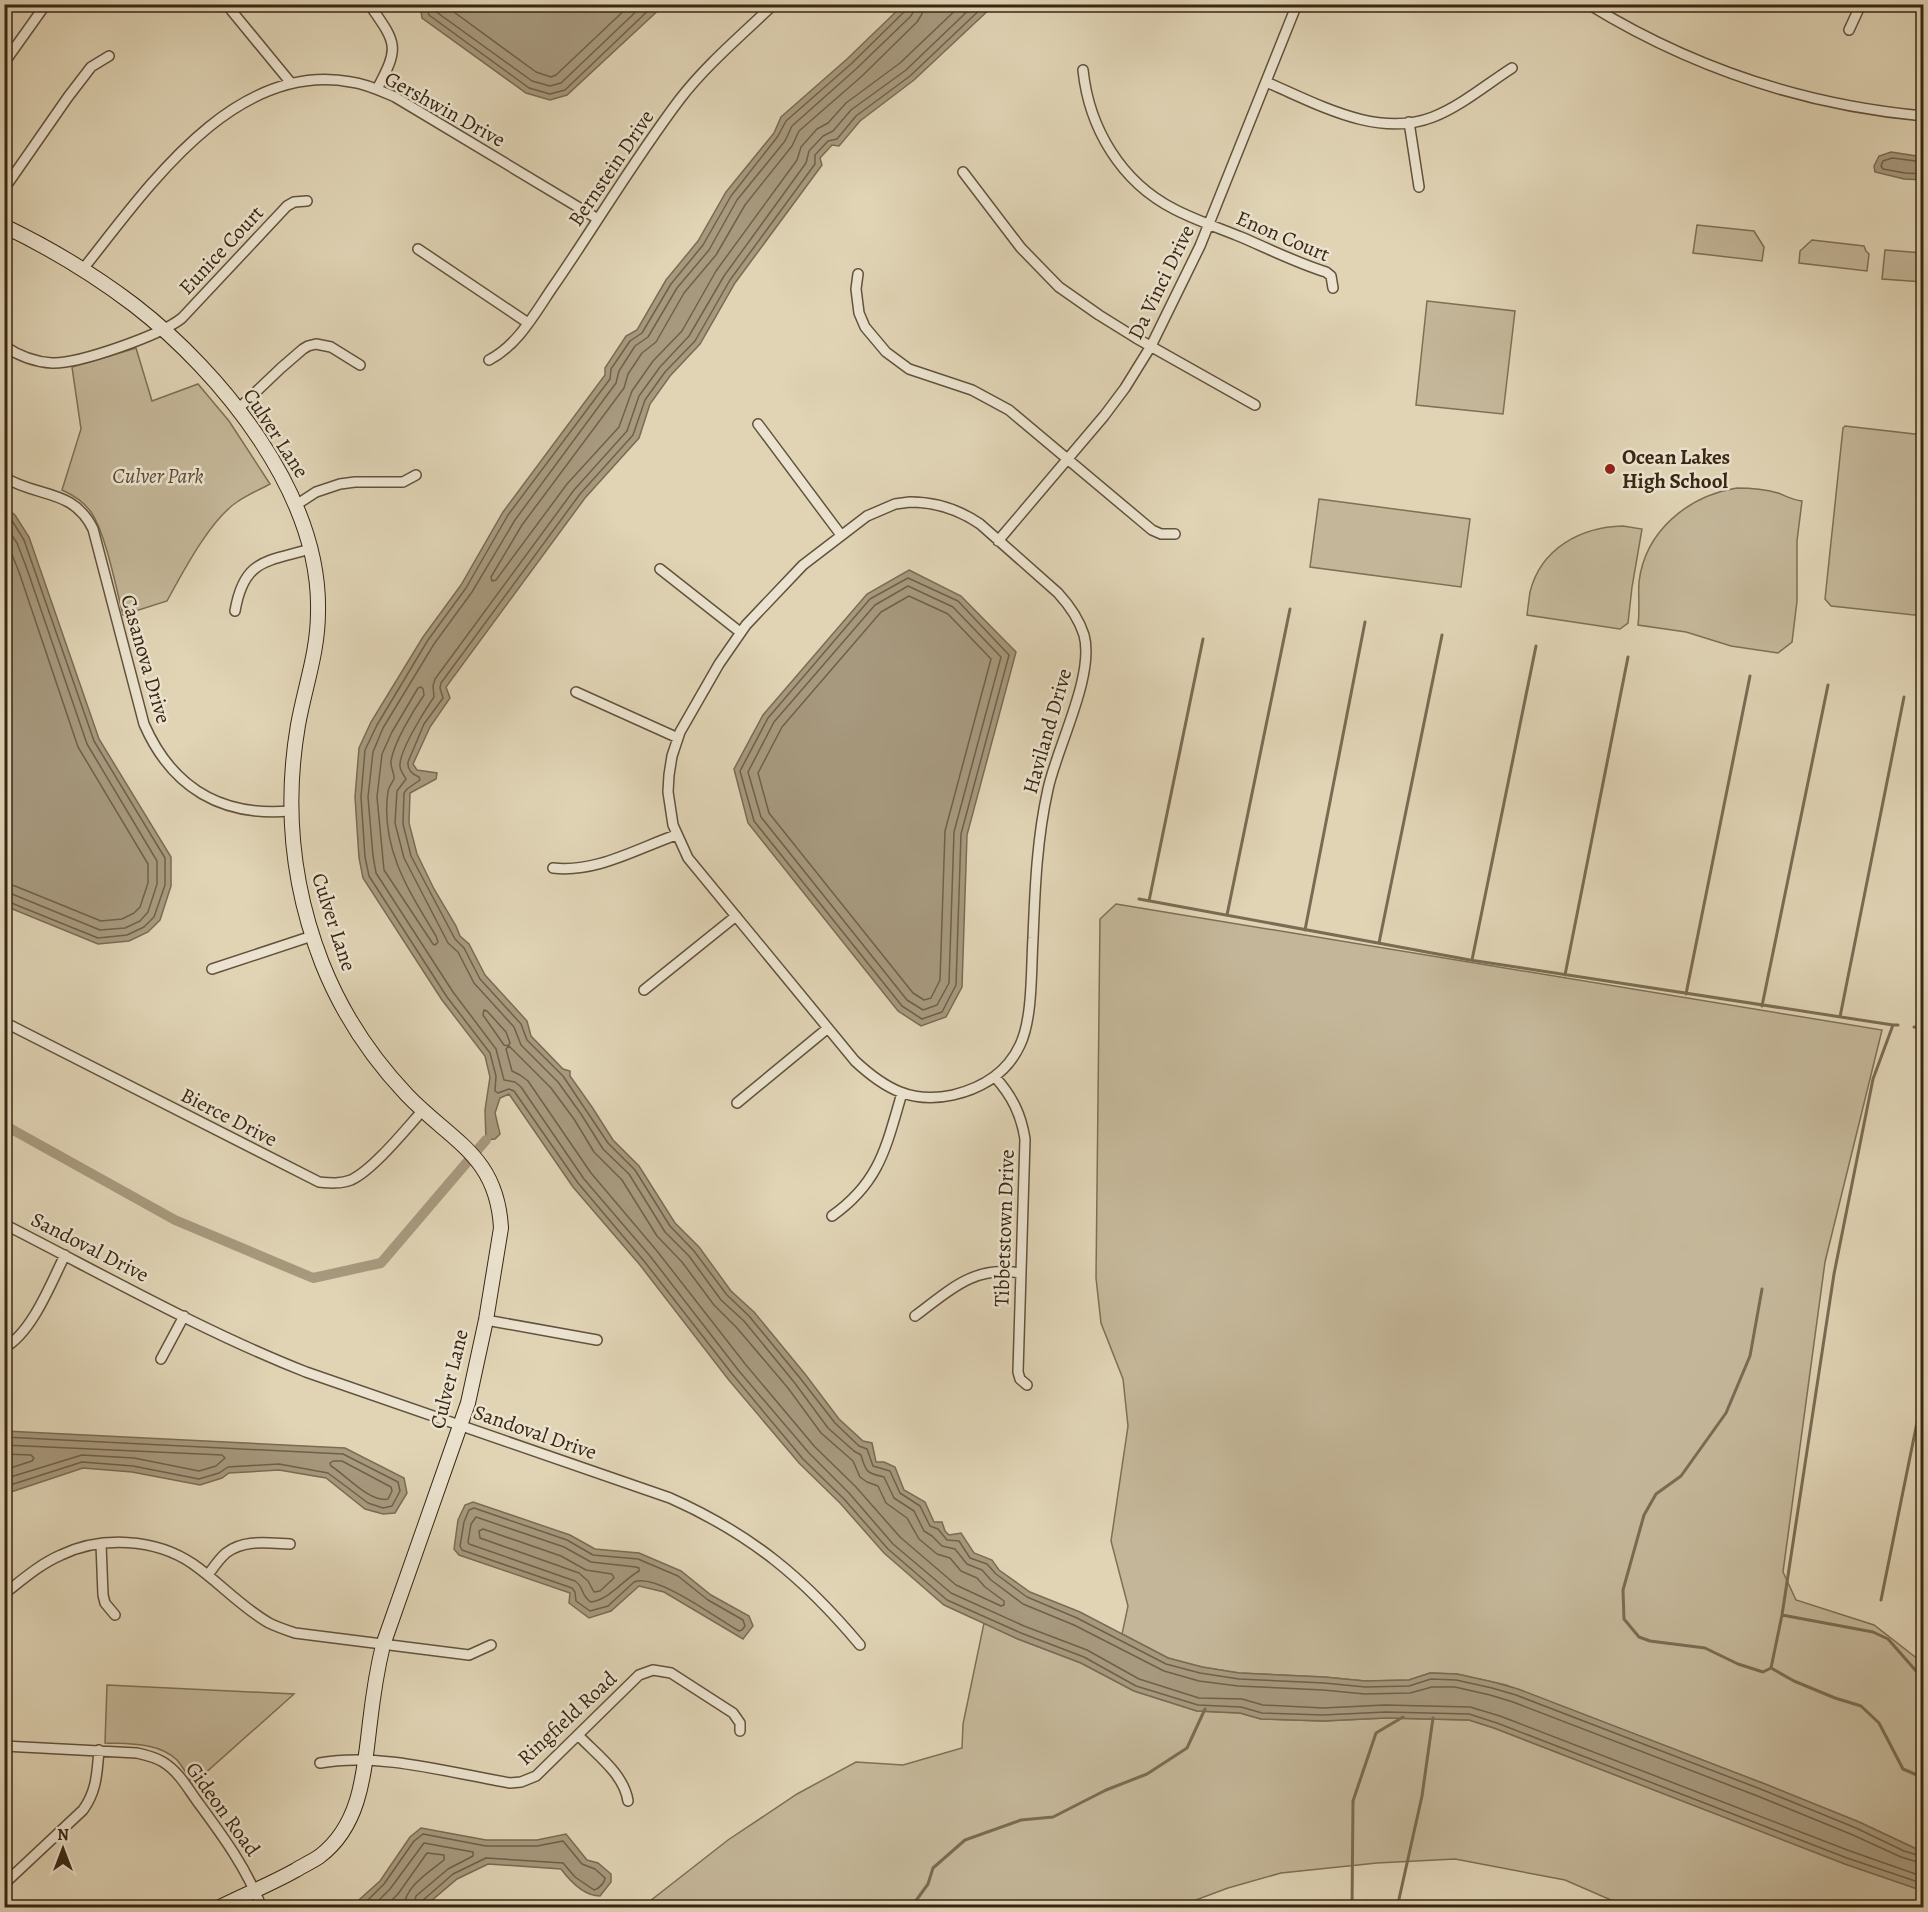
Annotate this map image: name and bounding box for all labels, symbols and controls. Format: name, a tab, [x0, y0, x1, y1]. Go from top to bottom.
street label: Gershwin Drive	[380, 64, 510, 154]
street label: Bernstein Drive	[562, 104, 660, 232]
street label: Eunice Court	[172, 199, 270, 301]
street label: Enon Court	[1232, 204, 1334, 268]
street label: Da Vinci Drive	[1121, 220, 1201, 344]
street label: Culver Lane	[237, 383, 315, 483]
place label: Ocean Lakes High School	[1622, 443, 1730, 495]
park label: Culver Park	[112, 462, 204, 490]
marker: Ocean Lakes High School	[1603, 462, 1617, 476]
street label: Casanova Drive	[114, 591, 178, 727]
street label: Haviland Drive	[1016, 665, 1078, 797]
street label: Culver Lane	[305, 869, 363, 975]
street label: Bierce Drive	[176, 1081, 282, 1153]
street label: Tibbetstown Drive	[987, 1149, 1021, 1307]
street label: Sandoval Drive	[26, 1205, 154, 1289]
street label: Culver Lane	[423, 1326, 475, 1432]
street label: Sandoval Drive	[470, 1398, 600, 1466]
street label: Ringfield Road	[511, 1664, 623, 1771]
street label: Gideon Road	[179, 1756, 267, 1862]
north arrow	[33, 1819, 93, 1879]
text: N	[57, 1824, 69, 1846]

